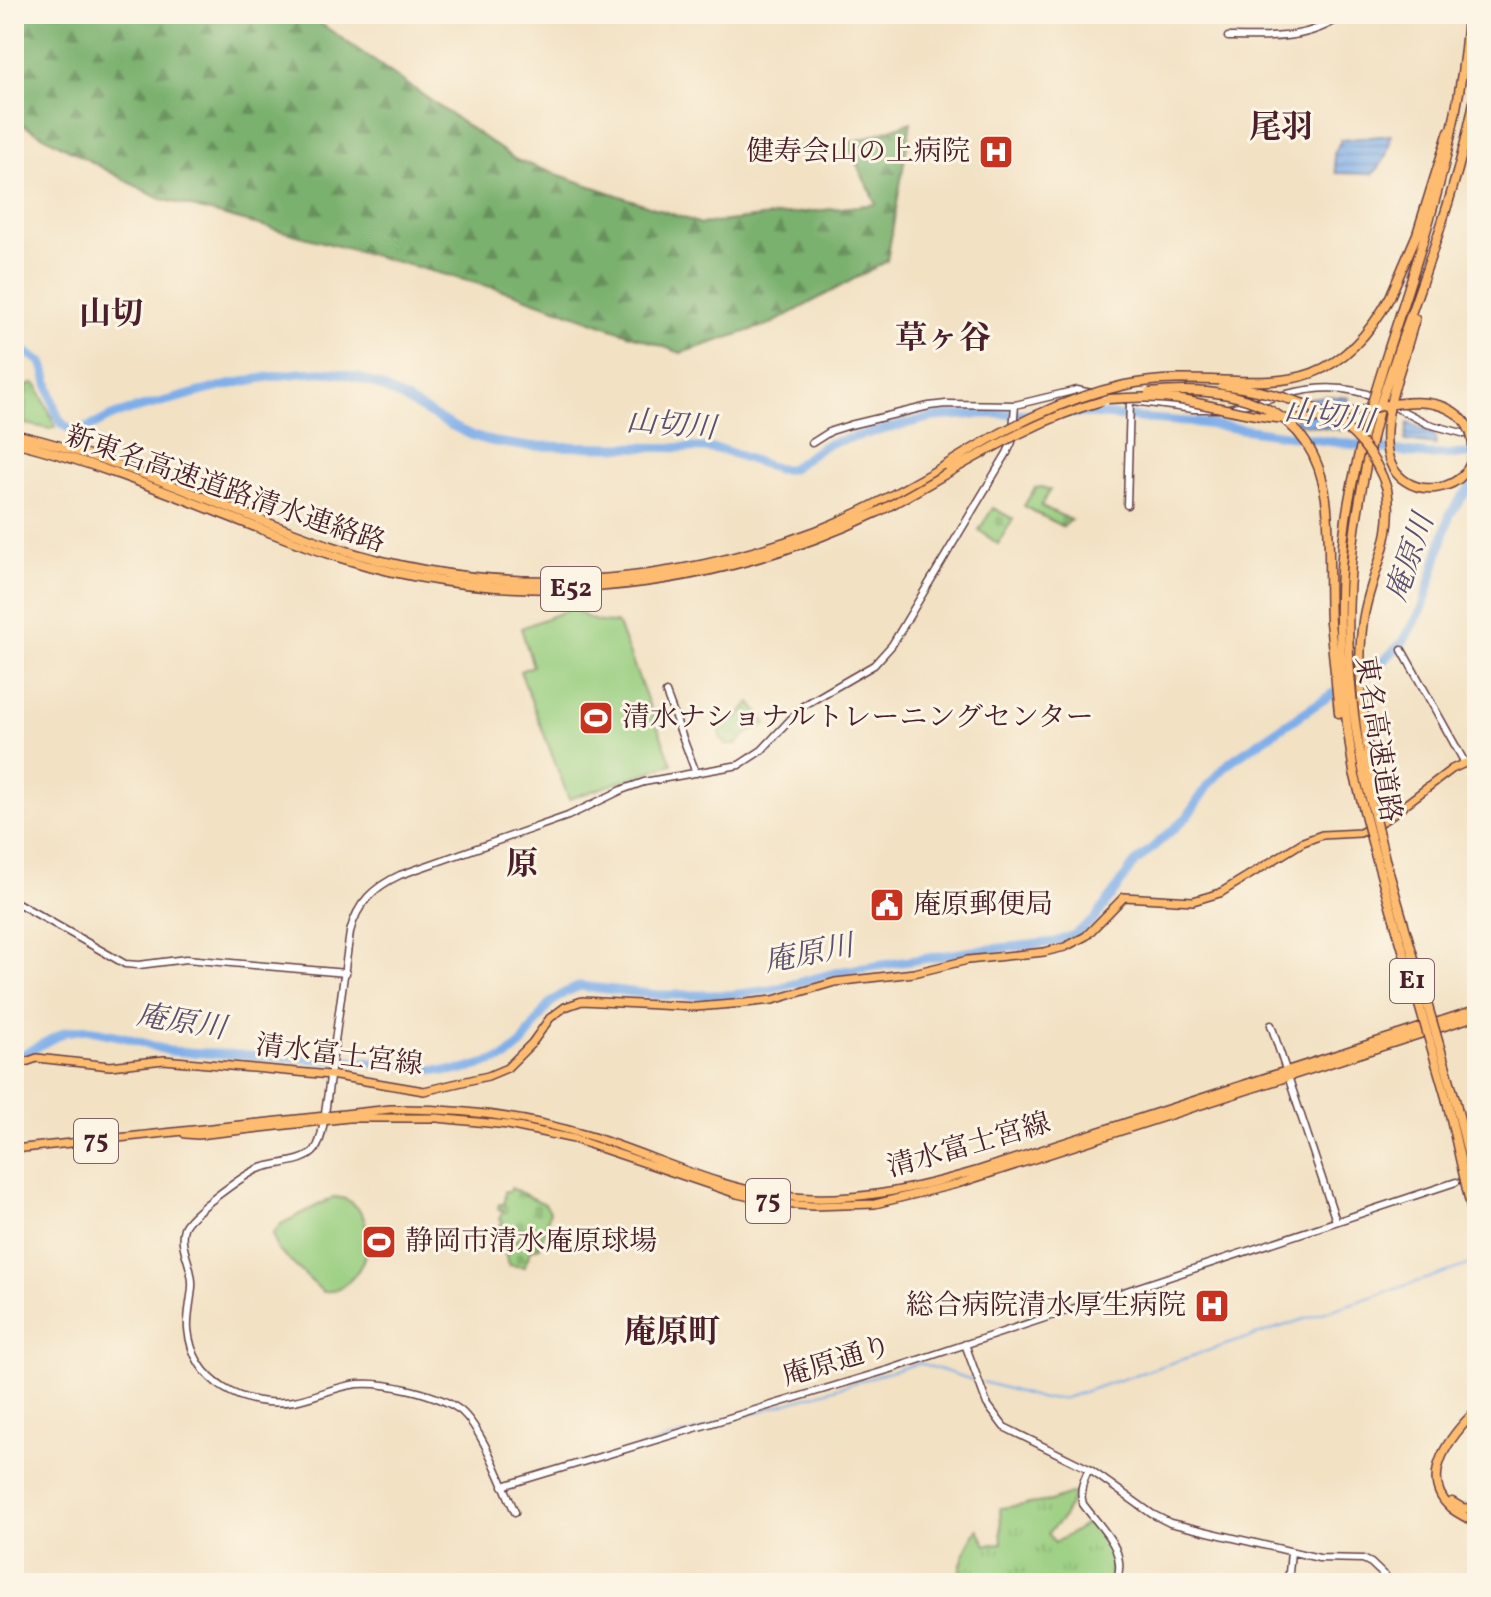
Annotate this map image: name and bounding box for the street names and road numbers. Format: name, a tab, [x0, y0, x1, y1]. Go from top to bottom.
street label: 新東名高速道路清水連絡路	[60, 417, 390, 563]
road number: E52	[541, 567, 601, 611]
street label: 東名高速道路	[1345, 653, 1409, 825]
road number: E1	[1390, 959, 1434, 1003]
street label: 清水富士宮線	[253, 1026, 425, 1086]
street label: 清水富士宮線	[883, 1104, 1055, 1188]
road number: 75	[74, 1119, 118, 1163]
road number: 75	[746, 1179, 790, 1223]
street label: 庵原通り	[778, 1327, 896, 1397]

